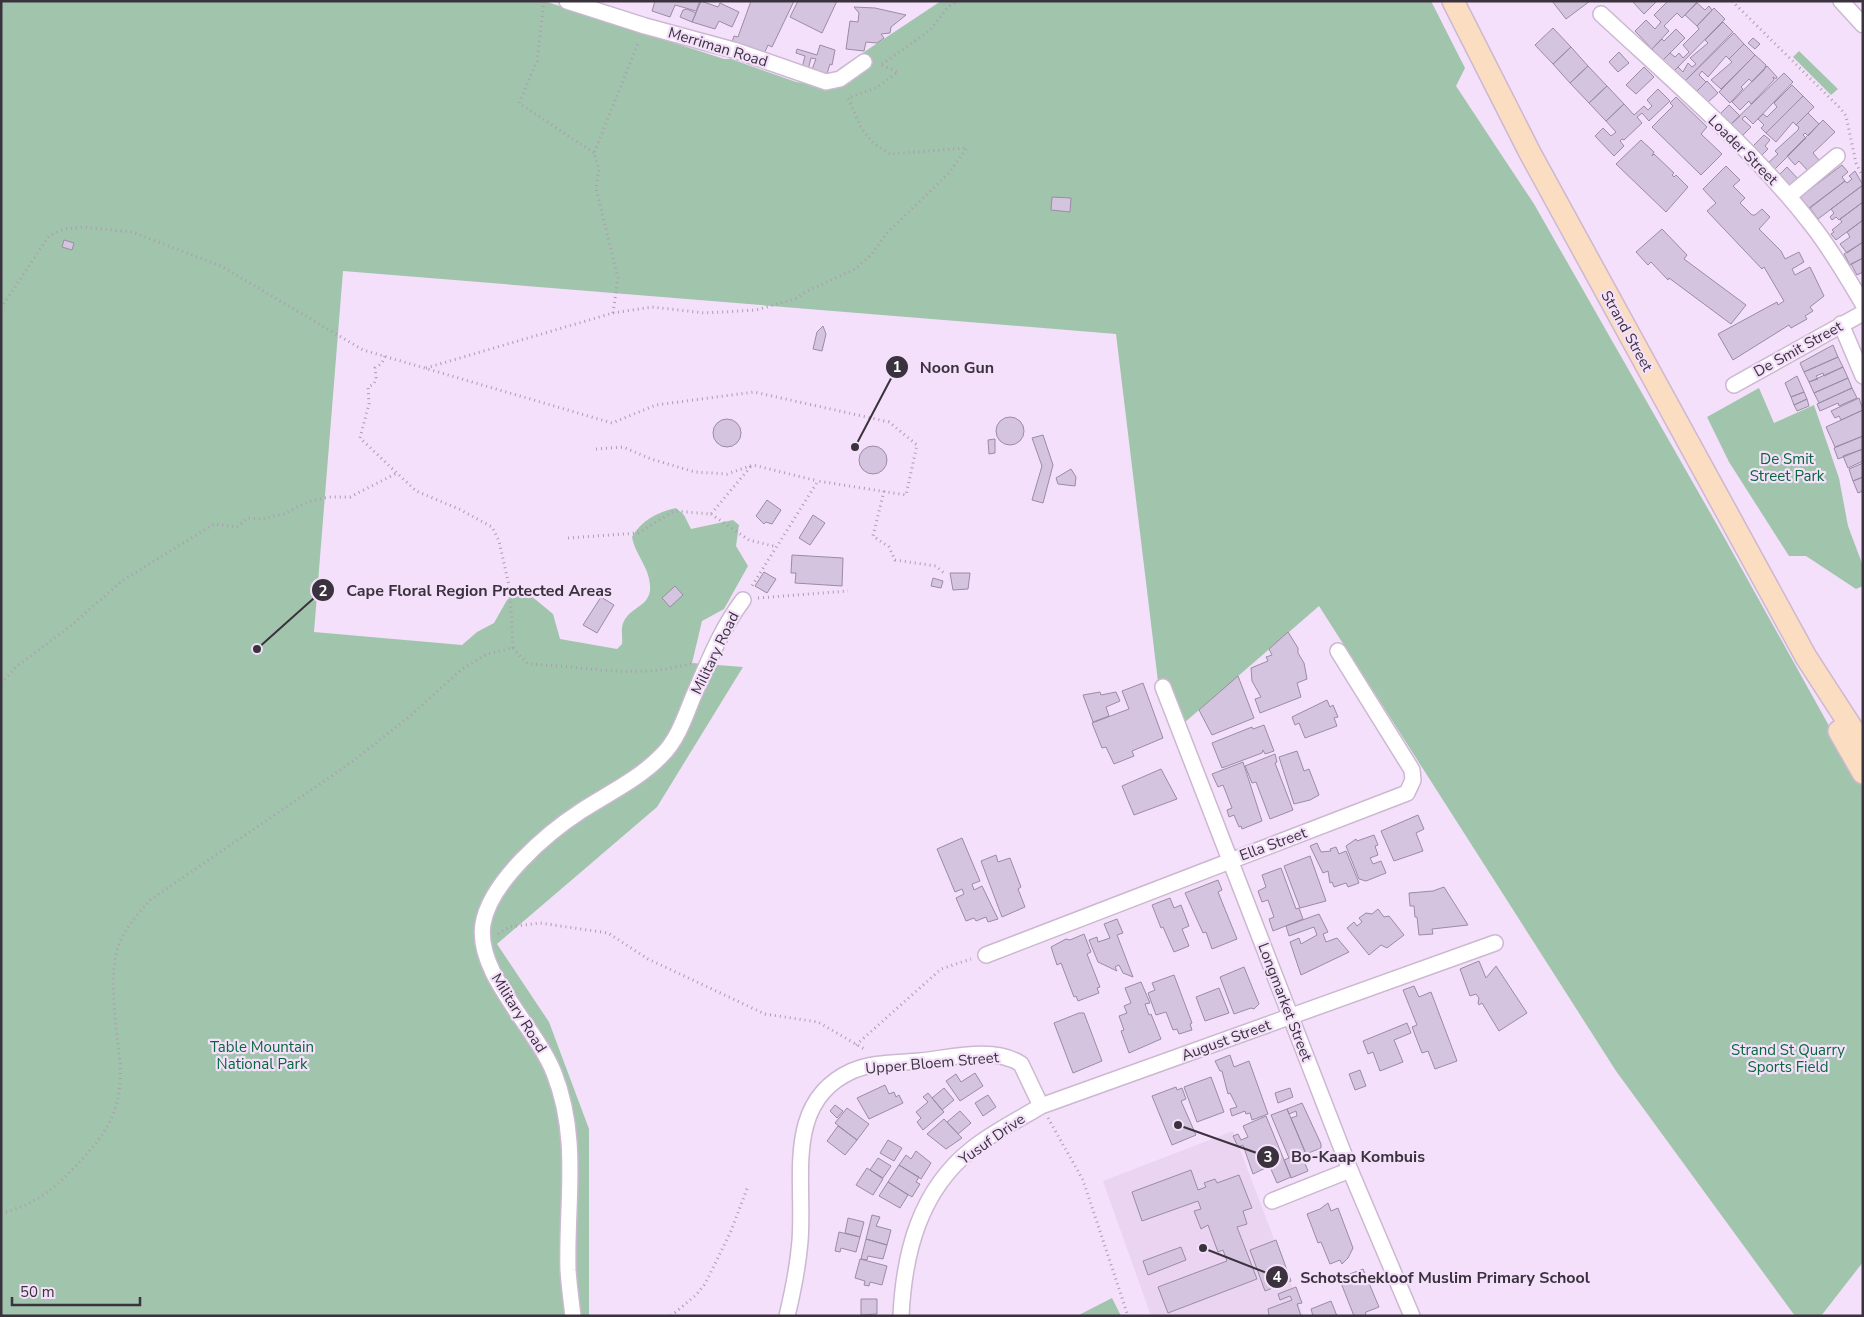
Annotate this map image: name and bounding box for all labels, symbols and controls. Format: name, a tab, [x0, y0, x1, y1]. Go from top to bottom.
street label: Merriman Road	[666, 22, 770, 72]
street label: Loader Street	[1704, 111, 1783, 190]
street label: Strand Street	[1596, 287, 1658, 376]
street label: De Smit Street	[1750, 316, 1847, 382]
callout: Noon Gun	[884, 351, 1004, 382]
text: 1	[892, 357, 902, 377]
text: Noon Gun	[920, 357, 994, 379]
park label: De Smit Street Park	[1750, 449, 1825, 486]
callout: Cape Floral Region Protected Areas	[311, 575, 621, 606]
text: Cape Floral Region Protected Areas	[346, 580, 612, 602]
text: 2	[318, 581, 328, 601]
street label: Military Road	[686, 608, 744, 698]
street label: Ella Street	[1237, 822, 1310, 865]
street label: Longmarket Street	[1253, 940, 1317, 1065]
street label: Military Road	[487, 970, 551, 1056]
street label: August Street	[1179, 1014, 1274, 1065]
park label: Table Mountain National Park	[210, 1037, 314, 1074]
park label: Strand St Quarry Sports Field	[1731, 1040, 1845, 1077]
street label: Upper Bloem Street	[864, 1047, 1000, 1079]
street label: Yusuf Drive	[954, 1109, 1029, 1170]
callout: Bo-Kaap Kombuis	[1256, 1141, 1435, 1172]
text: Bo-Kaap Kombuis	[1291, 1146, 1425, 1168]
text: 3	[1263, 1147, 1273, 1167]
callout: Schotschekloof Muslim Primary School	[1265, 1262, 1600, 1293]
text: 4	[1272, 1267, 1282, 1287]
text: Schotschekloof Muslim Primary School	[1300, 1267, 1590, 1289]
scale bar	[12, 1274, 140, 1306]
text: 50 m	[20, 1282, 55, 1302]

